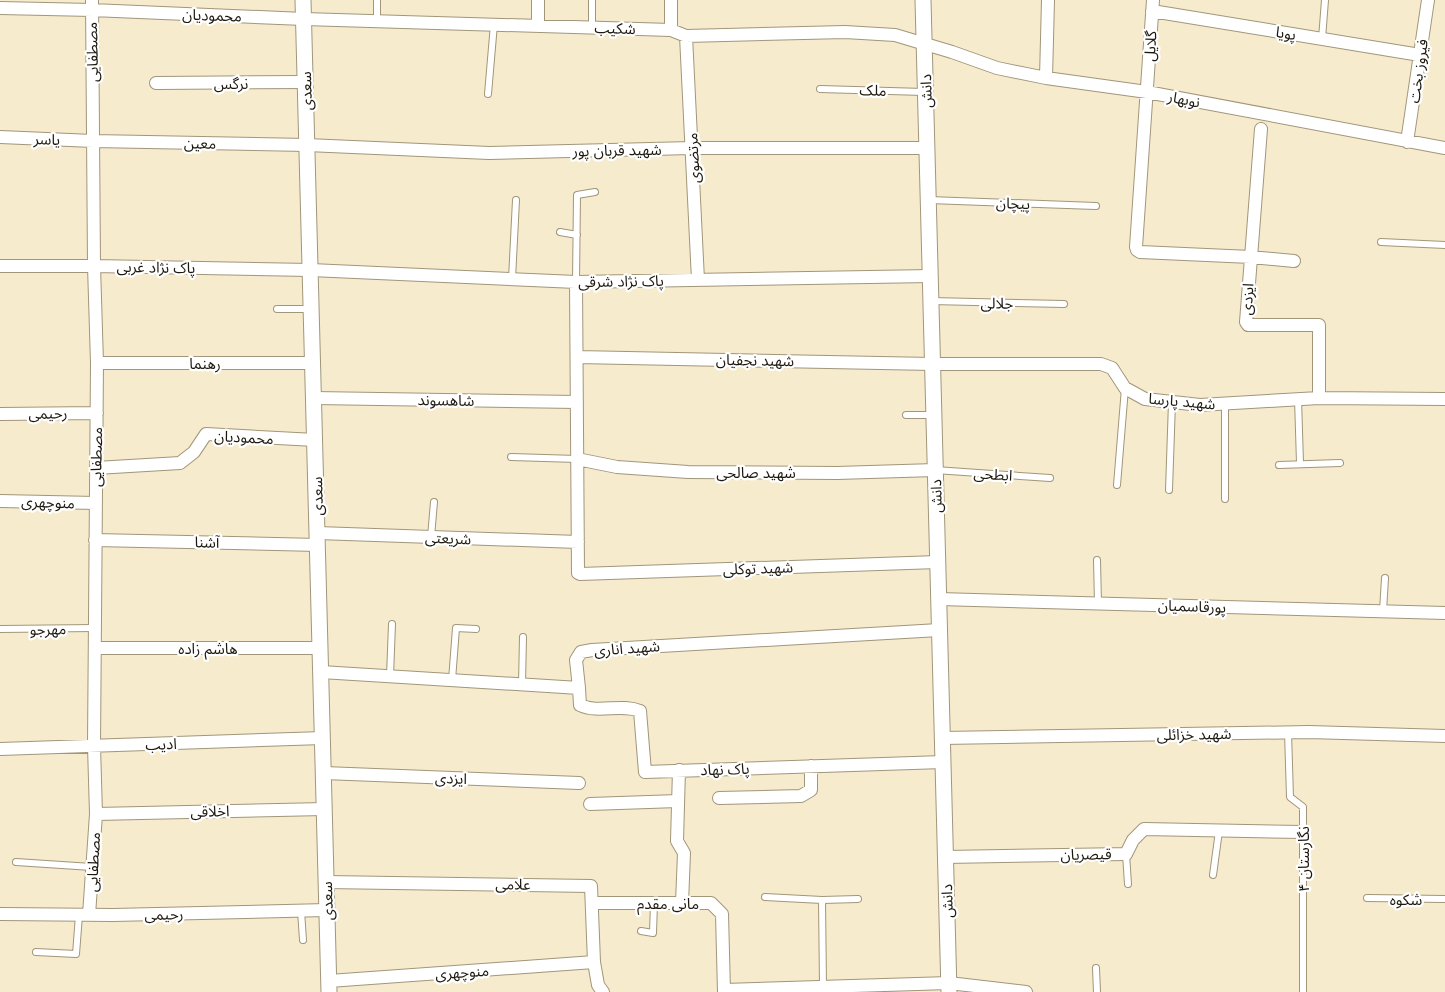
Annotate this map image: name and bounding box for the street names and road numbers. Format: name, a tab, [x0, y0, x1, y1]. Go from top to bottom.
street label: محمودیان	[182, 5, 242, 26]
street label: شکیب	[594, 19, 636, 38]
street label: مصطفایی	[83, 22, 102, 82]
street label: پویا	[1274, 23, 1297, 45]
street label: گلایل	[1140, 29, 1161, 62]
street label: فیروز بخت	[1405, 38, 1432, 104]
street label: سعدی	[297, 71, 316, 111]
street label: دانش	[917, 74, 936, 108]
street label: نرگس	[214, 75, 248, 93]
street label: ملک	[859, 81, 887, 99]
street label: نوبهار	[1165, 87, 1202, 111]
street label: یاسر	[32, 130, 61, 149]
street label: مرتضوی	[683, 132, 704, 184]
street label: معین	[184, 134, 216, 153]
street label: شهید قربان پور	[571, 141, 662, 161]
street label: پیچان	[995, 194, 1030, 214]
street label: پاک نژاد غربی	[116, 258, 196, 278]
street label: پاک نژاد شرقی	[578, 272, 664, 292]
street label: ایزدی	[1237, 282, 1258, 316]
street label: جلالی	[980, 294, 1014, 313]
street label: شهید نجفیان	[716, 351, 795, 370]
street label: رهنما	[189, 355, 221, 373]
street label: شهید پارسا	[1148, 390, 1216, 415]
street label: شاهسوند	[418, 391, 475, 410]
street label: رحیمی	[28, 404, 68, 423]
street label: مصطفایی	[87, 427, 106, 487]
street label: محمودیان	[214, 427, 274, 448]
street label: شهید صالحی	[716, 464, 796, 482]
street label: ابطحی	[973, 464, 1013, 485]
street label: سعدی	[308, 476, 327, 516]
street label: دانش	[927, 479, 946, 513]
street label: منوچهری	[21, 493, 75, 513]
street label: شریعتی	[425, 529, 472, 548]
street label: آشنا	[194, 533, 220, 551]
street label: شهید توکلی	[723, 558, 794, 579]
street label: پورقاسمیان	[1157, 596, 1226, 618]
street label: مهرجو	[29, 620, 67, 639]
street label: شهید اناری	[593, 637, 661, 660]
street label: هاشم زاده	[178, 640, 238, 660]
street label: شهید خزائلی	[1157, 725, 1232, 744]
street label: ادیب	[145, 735, 177, 753]
street label: پاک نهاد	[700, 760, 750, 780]
street label: ایزدی	[435, 769, 467, 788]
street label: اخلاقی	[190, 802, 230, 821]
street label: نگارستان ۴	[1295, 826, 1313, 892]
street label: مصطفایی	[83, 832, 104, 892]
street label: قیصریان	[1060, 845, 1112, 864]
street label: علامی	[495, 875, 531, 894]
street label: سعدی	[318, 881, 337, 921]
street label: دانش	[938, 884, 957, 918]
street label: شکوه	[1390, 891, 1423, 909]
street label: مانی مقدم	[637, 895, 699, 915]
street label: رحیمی	[144, 905, 184, 924]
street label: منوچهری	[435, 962, 490, 984]

